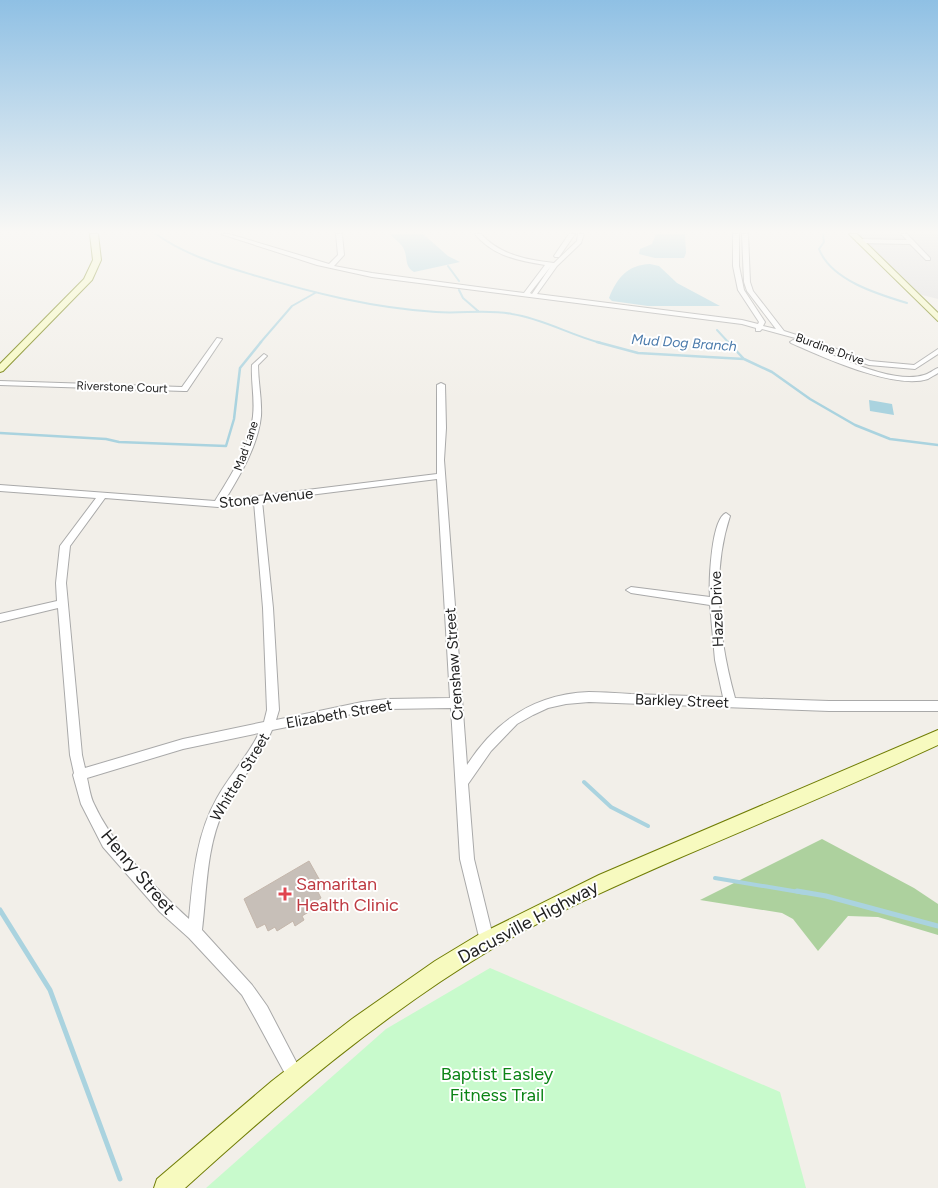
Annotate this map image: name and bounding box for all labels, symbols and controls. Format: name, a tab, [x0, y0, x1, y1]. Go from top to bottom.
street label: Burdine Drive	[794, 330, 867, 368]
water label: Mud Dog Branch	[631, 331, 737, 355]
street label: Riverstone Court	[76, 378, 168, 396]
street label: Mad Lane	[231, 419, 261, 473]
street label: Stone Avenue	[218, 484, 314, 512]
street label: Hazel Drive	[707, 571, 727, 647]
street label: Crenshaw Street	[441, 607, 467, 721]
street label: Barkley Street	[635, 690, 730, 712]
street label: Elizabeth Street	[285, 696, 394, 732]
street label: Whitten Street	[207, 729, 274, 824]
street label: Henry Street	[96, 825, 180, 919]
place label: Samaritan Health Clinic	[296, 873, 399, 916]
street label: Dacusville Highway	[454, 875, 603, 968]
marker: Samaritan Health Clinic	[278, 887, 292, 901]
park label: Baptist Easley Fitness Trail	[441, 1063, 554, 1106]

